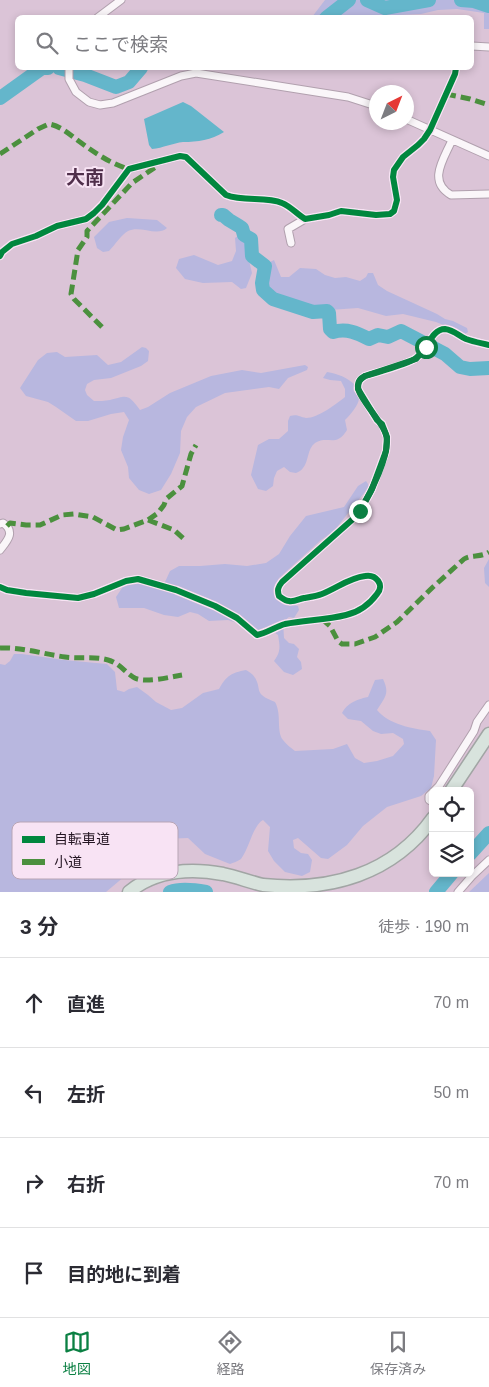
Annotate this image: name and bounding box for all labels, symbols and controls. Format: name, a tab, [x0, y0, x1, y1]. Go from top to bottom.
search box	[15, 15, 474, 70]
icon: search	[33, 29, 61, 57]
text: ここで検索	[73, 34, 168, 55]
north arrow	[369, 85, 414, 130]
district label: 大南	[66, 167, 104, 188]
route start	[415, 336, 438, 359]
route end	[349, 500, 372, 523]
map controls	[429, 787, 474, 877]
button: locate	[429, 787, 474, 832]
legend	[12, 822, 178, 879]
text: 自転車道	[54, 831, 110, 847]
button: layers	[429, 832, 474, 877]
text: 小道	[54, 854, 82, 870]
text: 3 分	[20, 915, 59, 938]
text: 徒歩 · 190 m	[378, 918, 469, 935]
icon: ahead	[20, 989, 48, 1017]
text: 直進	[67, 994, 105, 1015]
text: 70 m	[433, 994, 469, 1011]
icon: left	[20, 1079, 48, 1107]
text: 左折	[67, 1084, 105, 1105]
text: 50 m	[433, 1084, 469, 1101]
icon: right	[20, 1169, 48, 1197]
text: 右折	[67, 1174, 105, 1195]
text: 70 m	[433, 1174, 469, 1191]
icon: arrive	[20, 1259, 48, 1287]
text: 目的地に到着	[67, 1264, 181, 1285]
tab: 地図	[63, 1328, 91, 1378]
tab: 経路	[216, 1328, 244, 1378]
tab: 保存済み	[370, 1328, 426, 1378]

